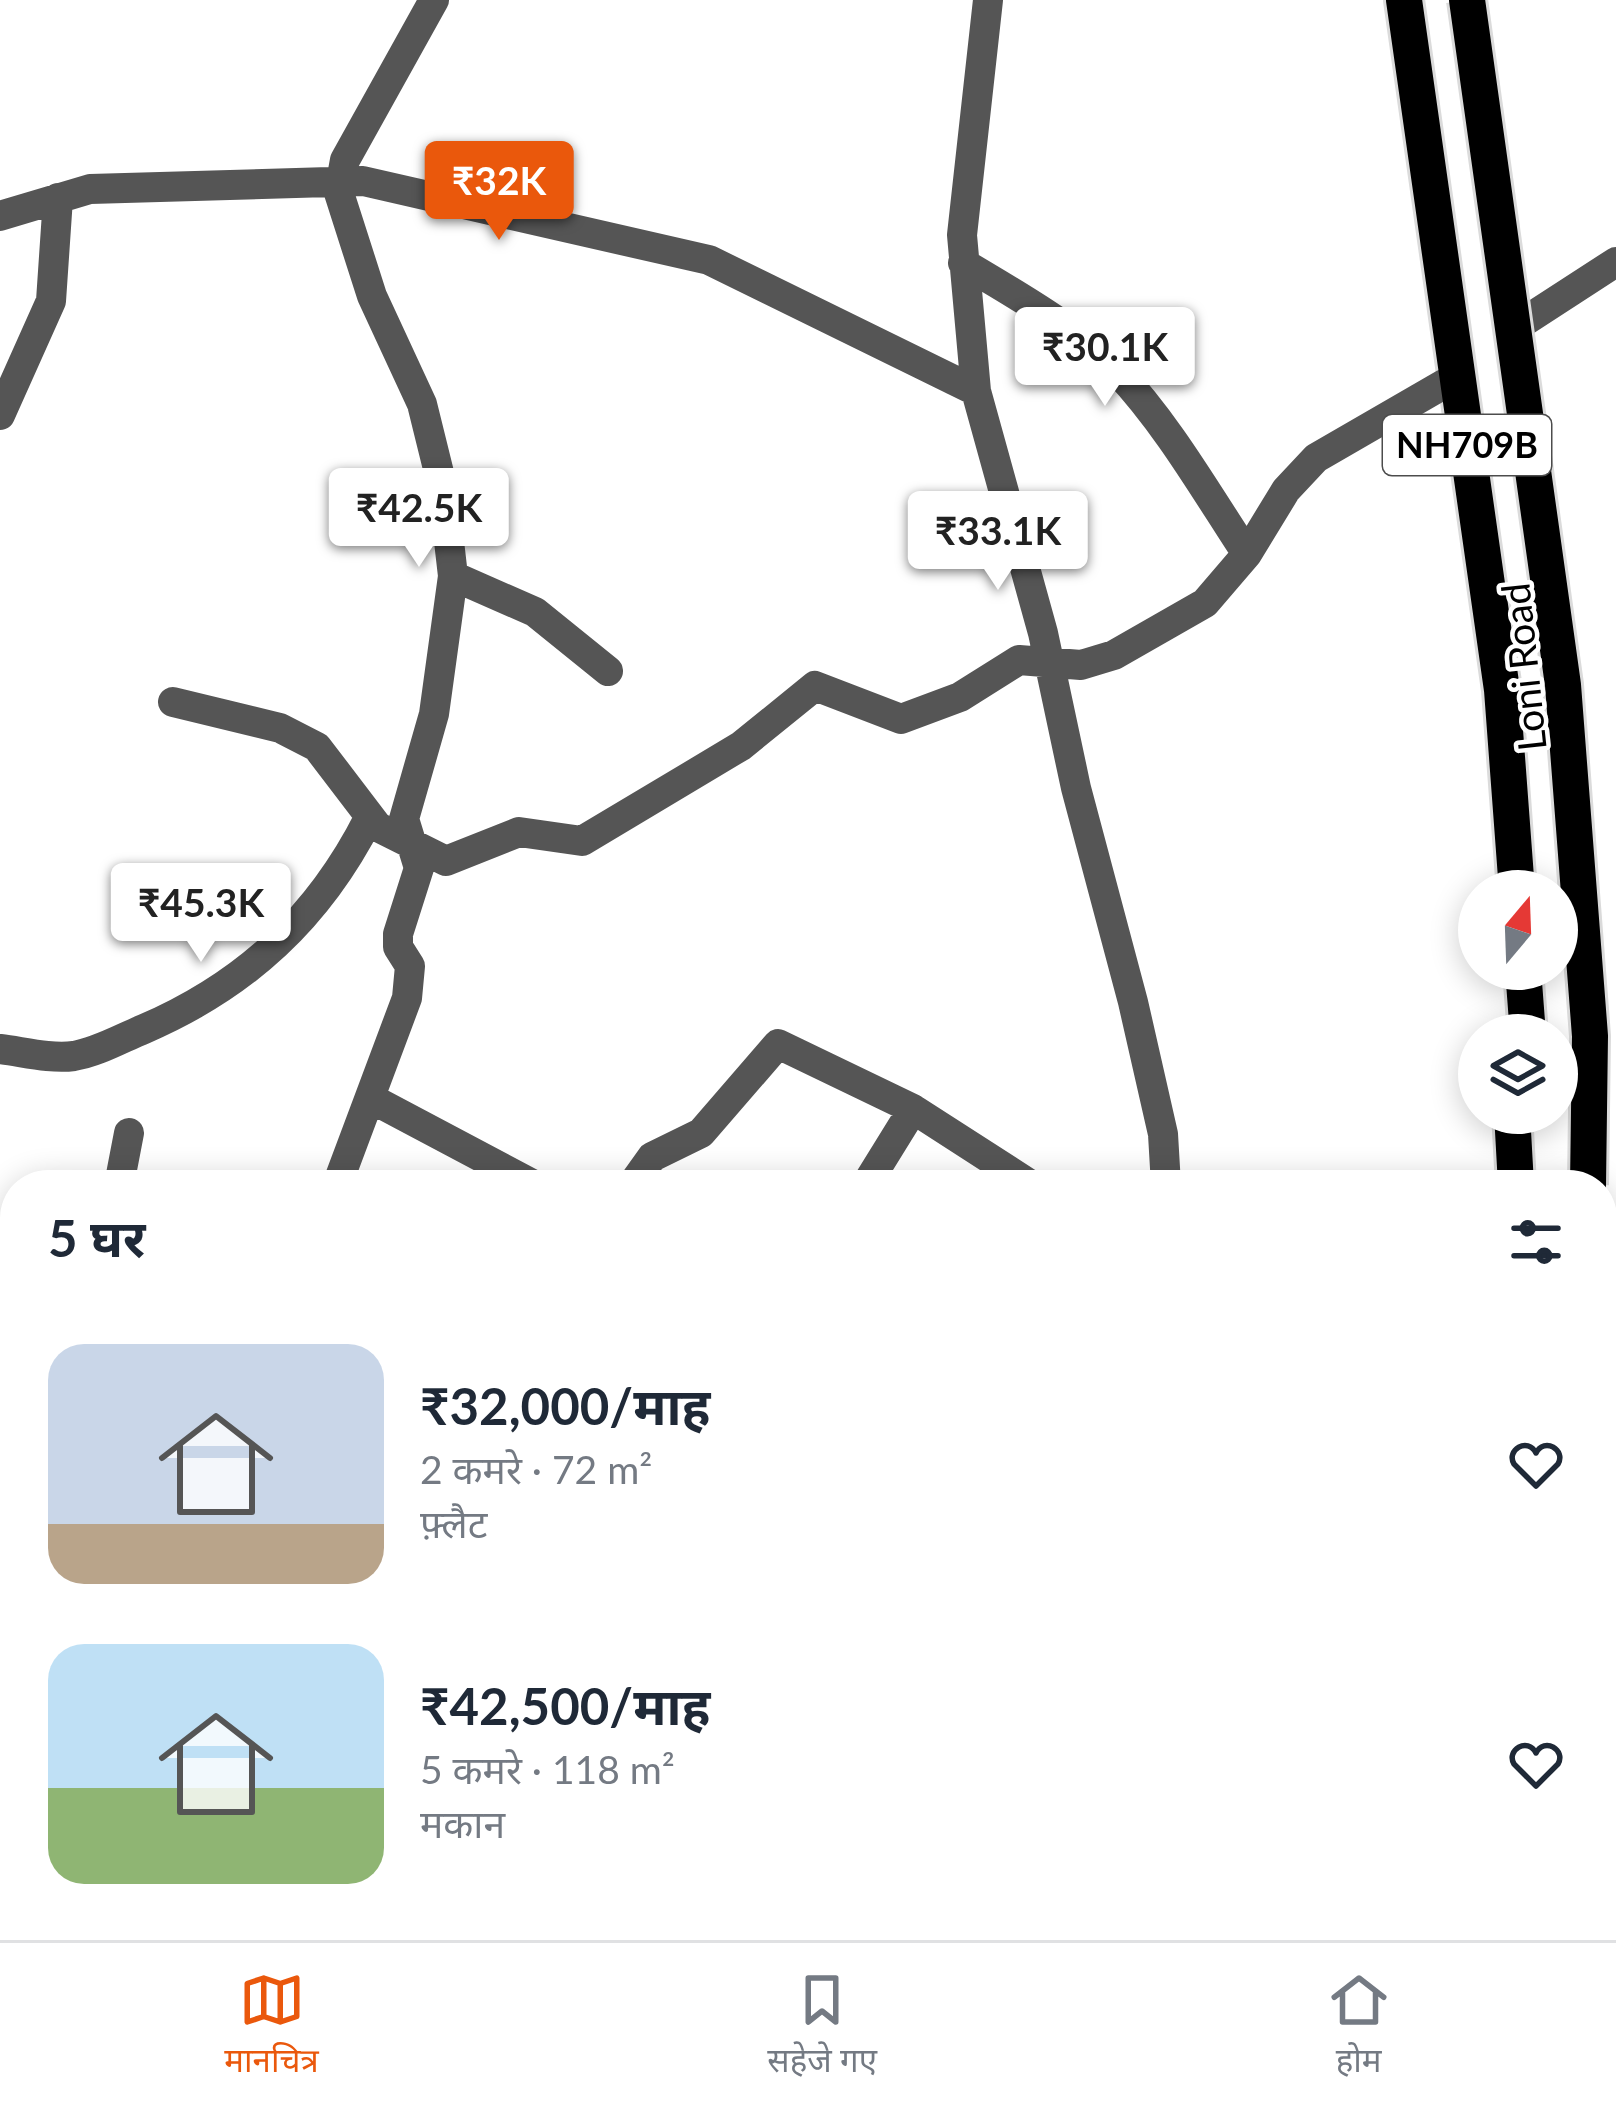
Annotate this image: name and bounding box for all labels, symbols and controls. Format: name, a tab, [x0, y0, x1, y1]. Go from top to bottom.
pin: ₹32K	[428, 141, 570, 243]
text: ₹32K	[452, 157, 546, 203]
pin: ₹30.1K	[1007, 307, 1203, 409]
text: ₹30.1K	[1042, 323, 1168, 369]
road number: NH709B	[1383, 415, 1551, 475]
pin: ₹42.5K	[321, 468, 517, 570]
text: ₹42.5K	[356, 484, 482, 530]
pin: ₹33.1K	[900, 491, 1096, 593]
text: ₹33.1K	[935, 507, 1061, 553]
street label: Loni Road	[1491, 581, 1555, 753]
pin: ₹45.3K	[103, 863, 299, 965]
north arrow	[1458, 870, 1578, 990]
map controls	[1458, 870, 1578, 1134]
text: ₹45.3K	[138, 879, 264, 925]
button: layers	[1458, 1014, 1578, 1134]
text: 5 घर	[48, 1207, 146, 1268]
icon: filters	[1503, 1209, 1569, 1275]
text: ₹32,000/माह	[420, 1375, 710, 1436]
icon: home	[144, 1392, 288, 1536]
icon: heart	[1503, 1431, 1569, 1497]
text: 2 कमरे · 72 m²	[420, 1446, 652, 1492]
text: फ़्लैट	[420, 1500, 487, 1546]
text: ₹42,500/माह	[420, 1675, 710, 1736]
icon: home	[144, 1692, 288, 1836]
icon: heart	[1503, 1731, 1569, 1797]
text: 5 कमरे · 118 m²	[420, 1746, 675, 1792]
text: मकान	[420, 1800, 505, 1846]
tab: मानचित्र	[224, 1967, 319, 2085]
tab: सहेजे गए	[767, 1967, 877, 2085]
tab: होम	[1326, 1967, 1392, 2085]

